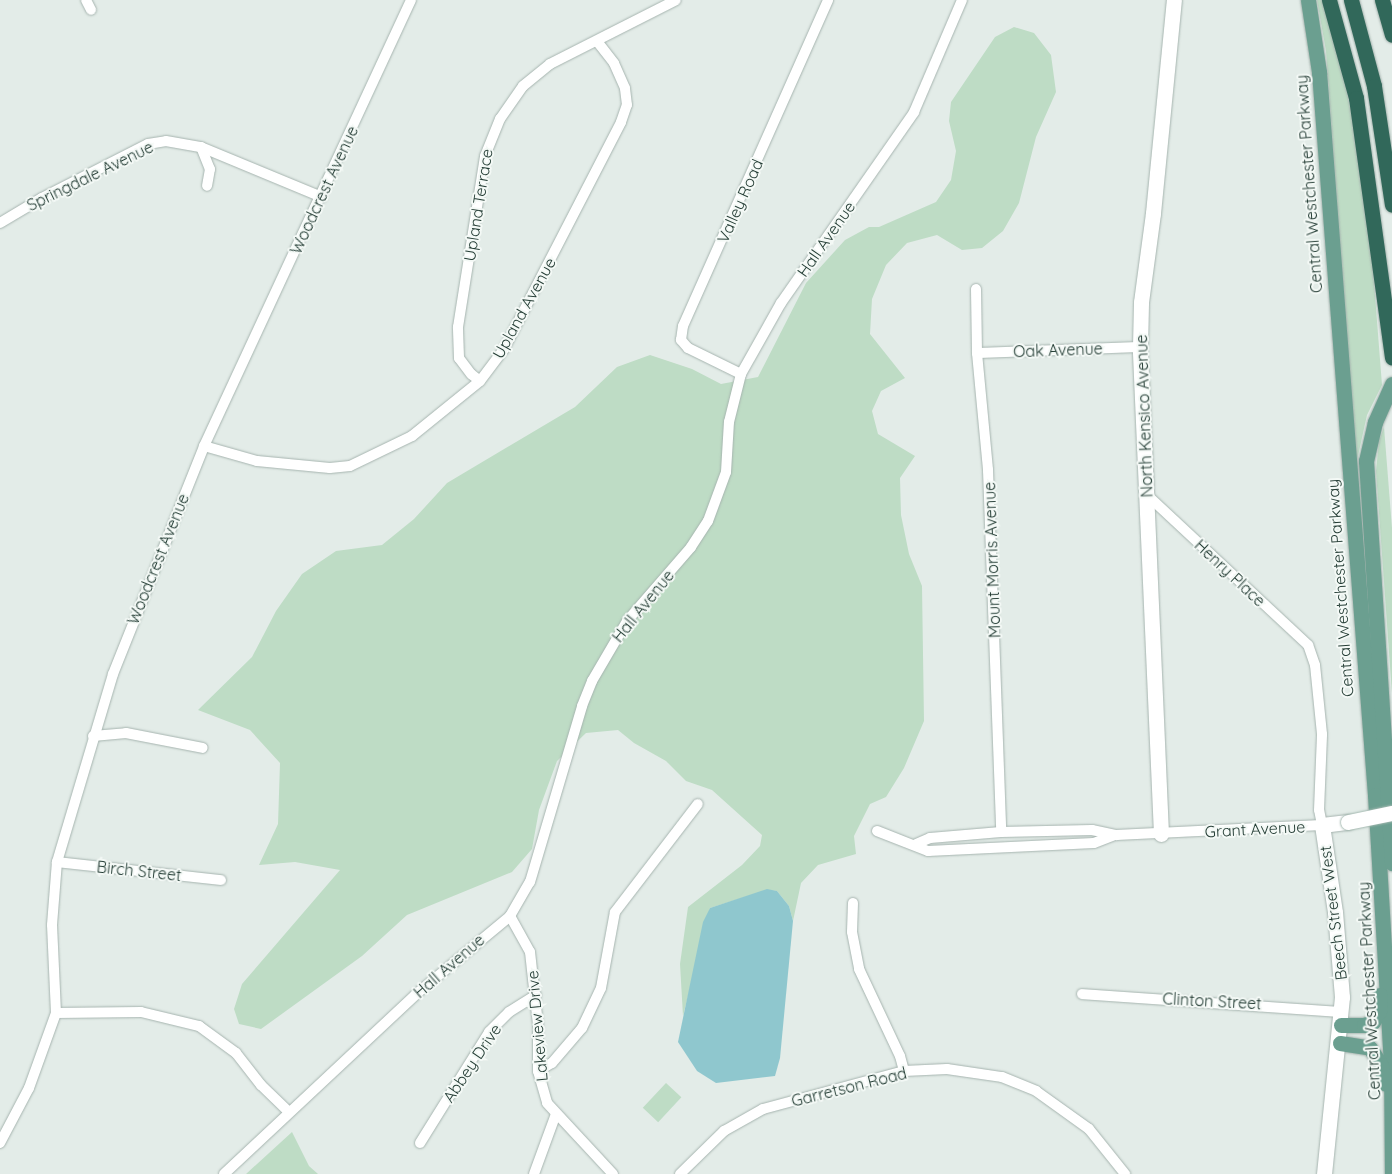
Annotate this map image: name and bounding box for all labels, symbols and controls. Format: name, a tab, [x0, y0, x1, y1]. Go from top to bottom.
street label: Central Westchester Parkway	[1292, 74, 1326, 294]
street label: Woodcrest Avenue	[286, 123, 362, 257]
street label: Springdale Avenue	[24, 137, 156, 215]
street label: Upland Terrace	[460, 147, 496, 263]
street label: Valley Road	[713, 156, 767, 246]
street label: Hall Avenue	[793, 198, 859, 280]
street label: Upland Avenue	[488, 254, 560, 362]
street label: North Kensico Avenue	[1132, 334, 1156, 498]
street label: Oak Avenue	[1013, 339, 1103, 361]
street label: Central Westchester Parkway	[1323, 478, 1357, 698]
street label: Mount Morris Avenue	[980, 482, 1004, 638]
street label: Woodcrest Avenue	[123, 491, 193, 627]
street label: Henry Place	[1191, 535, 1269, 611]
street label: Hall Avenue	[608, 566, 678, 646]
street label: Grant Avenue	[1204, 817, 1306, 841]
street label: Beech Street West	[1315, 845, 1351, 981]
street label: Birch Street	[96, 857, 182, 885]
street label: Central Westchester Parkway	[1354, 881, 1384, 1101]
street label: Hall Avenue	[410, 930, 488, 1002]
street label: Lakeview Drive	[523, 970, 551, 1082]
street label: Clinton Street	[1162, 989, 1262, 1013]
street label: Abbey Drive	[439, 1020, 505, 1106]
street label: Garretson Road	[789, 1063, 909, 1111]

